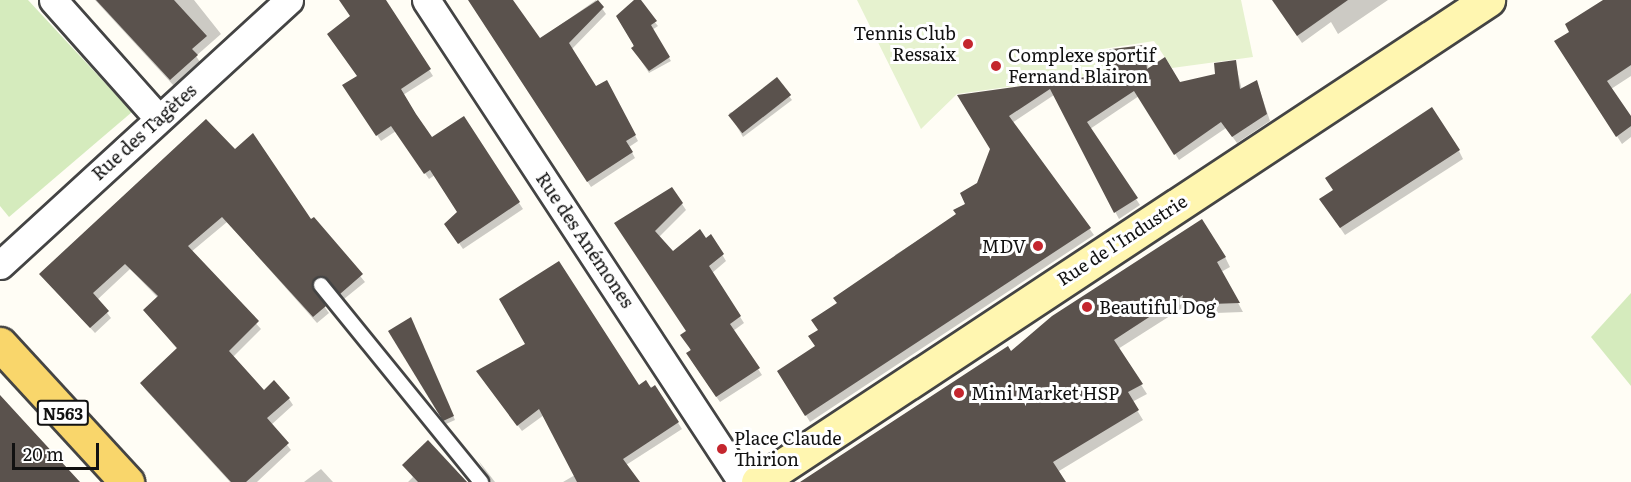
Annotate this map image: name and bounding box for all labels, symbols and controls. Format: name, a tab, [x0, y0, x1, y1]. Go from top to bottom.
place label: Tennis Club Ressaix	[853, 23, 956, 66]
marker: Tennis Club Ressaix	[961, 37, 975, 51]
place label: Complexe sportif Fernand Blairon	[1008, 45, 1155, 88]
marker: Complexe sportif Fernand Blairon	[989, 59, 1003, 73]
street label: Rue des Tagètes	[87, 79, 201, 185]
street label: Rue des Anémones	[532, 168, 638, 312]
street label: Rue de l'Industrie	[1053, 190, 1191, 290]
place label: MDV	[982, 235, 1026, 257]
marker: MDV	[1031, 239, 1045, 253]
place label: Beautiful Dog	[1099, 296, 1216, 318]
marker: Beautiful Dog	[1080, 300, 1094, 314]
place label: Mini Market HSP	[971, 382, 1119, 404]
marker: Mini Market HSP	[952, 386, 966, 400]
road number: N563	[36, 400, 90, 426]
place label: Place Claude Thirion	[734, 428, 842, 470]
scale bar	[15, 431, 102, 469]
text: 20 m	[23, 440, 64, 467]
marker: Place Claude Thirion	[715, 442, 729, 456]

